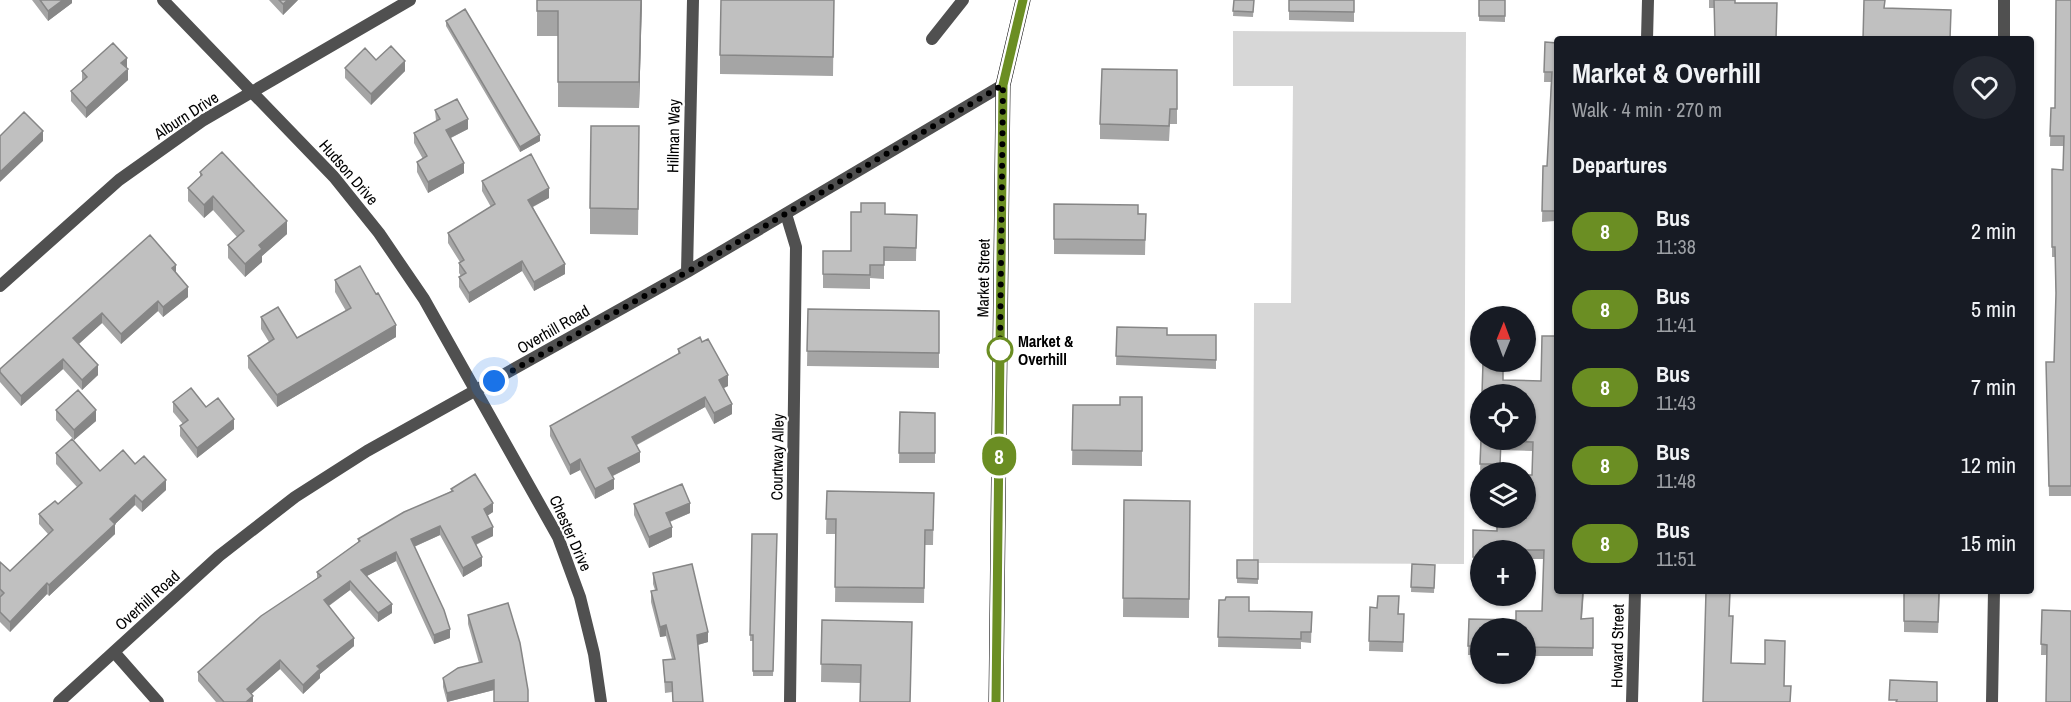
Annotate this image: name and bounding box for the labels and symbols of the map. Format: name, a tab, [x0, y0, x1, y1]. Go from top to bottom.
street label: Alburn Drive	[149, 86, 223, 145]
street label: Hillman Way	[661, 98, 685, 173]
street label: Hudson Drive	[314, 135, 384, 209]
street label: Market Street	[971, 238, 995, 318]
street label: Overhill Road	[513, 299, 593, 359]
north arrow	[1470, 306, 1536, 372]
place label: Market & Overhill	[1018, 330, 1074, 370]
marker: Market & Overhill	[987, 337, 1013, 363]
your location	[479, 366, 509, 396]
street label: Courtway Alley	[765, 413, 789, 501]
line badge: 8	[980, 436, 1018, 476]
street label: Chester Drive	[544, 492, 598, 574]
street label: Overhill Road	[110, 565, 184, 635]
street label: Howard Street	[1605, 604, 1629, 688]

